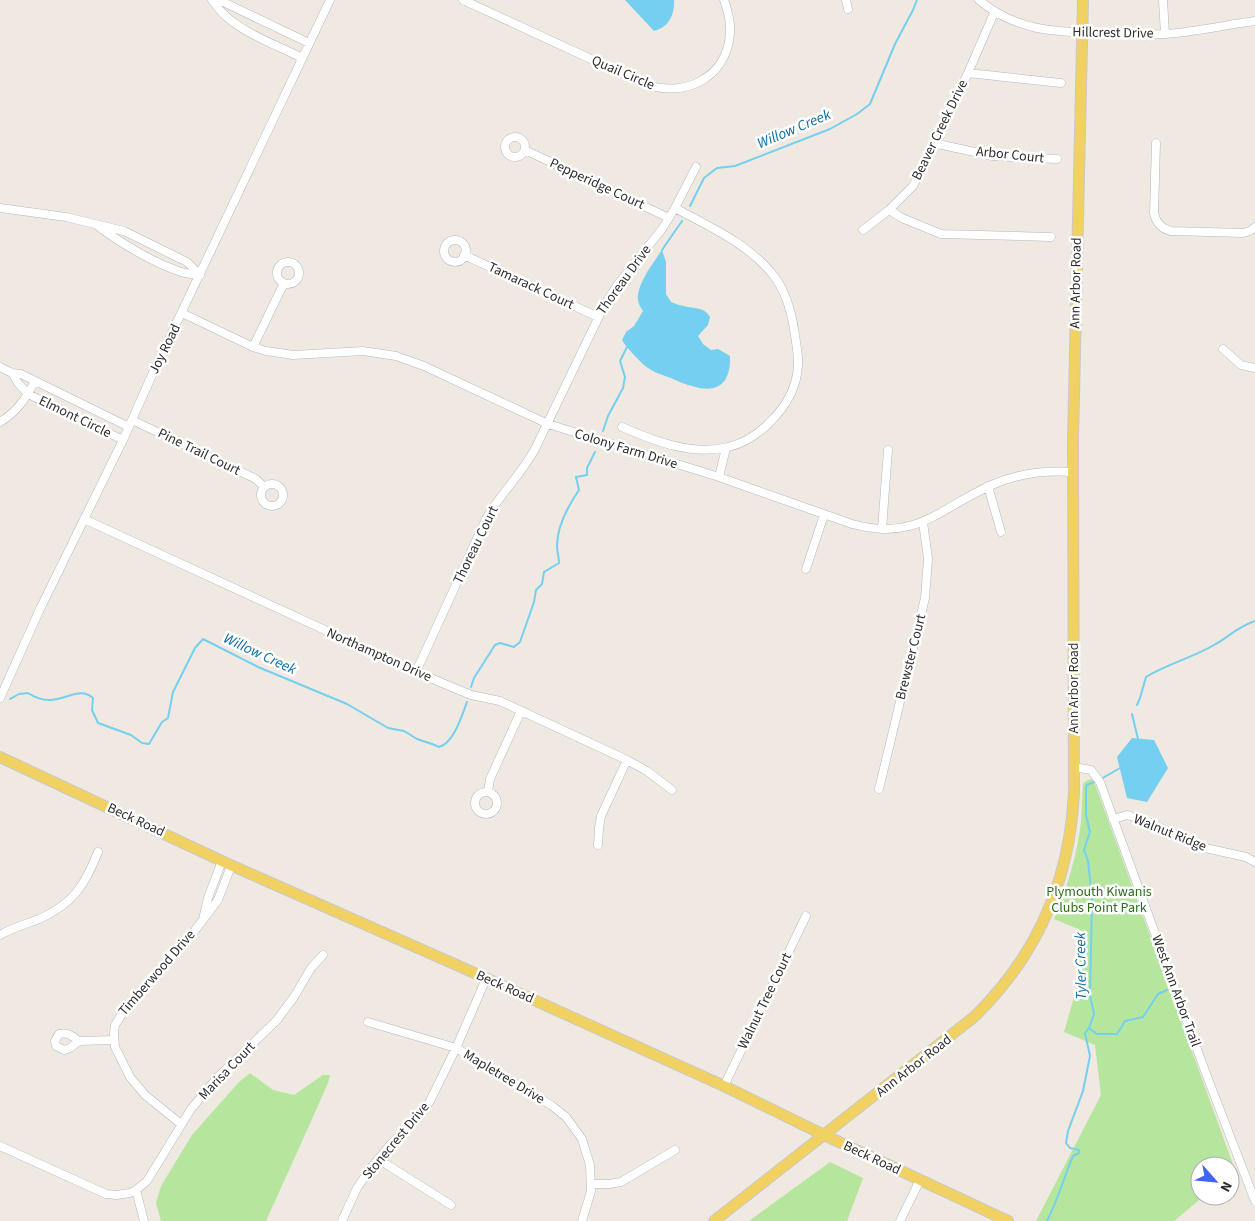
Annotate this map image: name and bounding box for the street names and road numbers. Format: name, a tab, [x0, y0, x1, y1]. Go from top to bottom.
street label: Hillcrest Drive	[1072, 22, 1154, 44]
street label: Quail Circle	[588, 51, 658, 95]
street label: Beaver Creek Drive	[907, 76, 973, 184]
street label: Arbor Court	[975, 141, 1045, 169]
street label: Pepperidge Court	[546, 153, 648, 215]
street label: Ann Arbor Road	[1065, 237, 1087, 329]
street label: Thoreau Drive	[592, 241, 656, 319]
street label: Tamarack Court	[485, 257, 577, 315]
street label: Joy Road	[144, 321, 186, 377]
street label: Elmont Circle	[35, 391, 115, 443]
street label: Pine Trail Court	[154, 423, 244, 481]
street label: Colony Farm Drive	[572, 424, 680, 474]
street label: Thoreau Court	[449, 502, 504, 587]
street label: Brewster Court	[891, 612, 931, 702]
street label: Northampton Drive	[323, 623, 435, 687]
street label: Ann Arbor Road	[1064, 642, 1084, 734]
street label: Beck Road	[104, 798, 168, 842]
street label: Walnut Ridge	[1130, 809, 1210, 857]
street label: Timberwood Drive	[114, 925, 200, 1020]
street label: West Ann Arbor Trail	[1146, 932, 1206, 1050]
street label: Walnut Tree Court	[733, 949, 797, 1053]
street label: Beck Road	[473, 965, 537, 1009]
street label: Ann Arbor Road	[872, 1030, 956, 1102]
street label: Marisa Court	[194, 1037, 260, 1105]
street label: Mapletree Drive	[459, 1045, 549, 1109]
street label: Stonecrest Drive	[358, 1098, 434, 1184]
street label: Beck Road	[840, 1136, 904, 1180]

